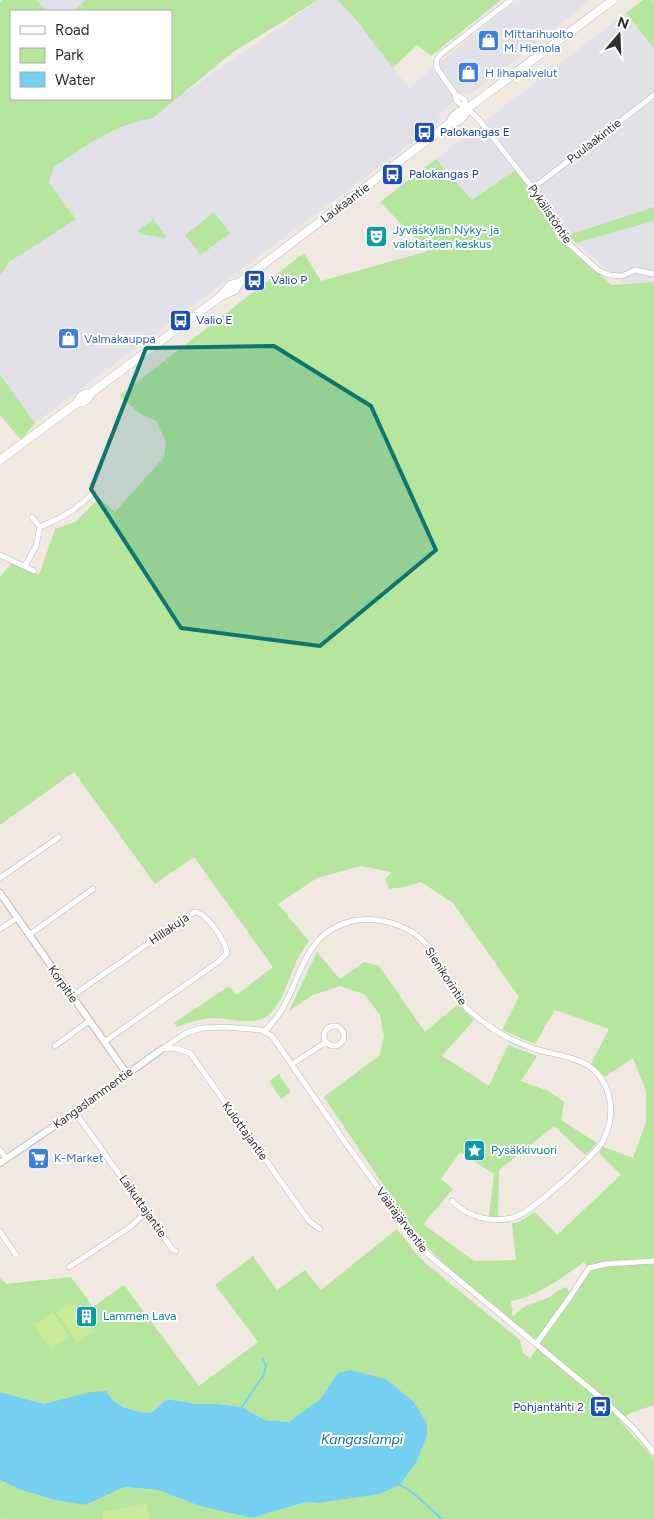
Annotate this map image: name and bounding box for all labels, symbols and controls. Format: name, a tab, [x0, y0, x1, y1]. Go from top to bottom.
legend	[10, 10, 172, 100]
north arrow	[594, 10, 644, 60]
text: N	[615, 13, 631, 33]
text: Road	[55, 21, 90, 39]
place label: Mittarihuolto M. Hienola	[504, 27, 573, 55]
shop icon: Mittarihuolto M. Hienola	[476, 29, 500, 53]
text: Park	[55, 46, 84, 64]
shop icon: H lihapalvelut	[457, 61, 481, 85]
place label: H lihapalvelut	[485, 66, 558, 80]
text: Water	[55, 71, 95, 89]
street label: Puulaakintie	[564, 115, 624, 166]
bus stop icon: Palokangas E	[412, 120, 436, 144]
place label: Palokangas E	[440, 125, 510, 139]
bus stop icon: Palokangas P	[381, 162, 405, 186]
place label: Palokangas P	[409, 167, 479, 181]
street label: Laukaantie	[318, 180, 373, 226]
street label: Pykälistöntie	[525, 182, 575, 247]
place label: Jyväskylän Nyky- ja valotaiteen keskus	[393, 223, 499, 251]
theatre icon: Jyväskylän Nyky- ja valotaiteen keskus	[365, 225, 389, 249]
bus stop icon: Valio P	[243, 268, 267, 292]
place label: Valio P	[271, 273, 307, 287]
bus stop icon: Valio E	[168, 308, 192, 332]
place label: Valio E	[196, 313, 232, 327]
shop icon: Valmakauppa	[56, 327, 80, 351]
place label: Valmakauppa	[84, 332, 156, 346]
street label: Hillakuja	[147, 910, 191, 948]
street label: Sienikorintie	[422, 944, 470, 1008]
street label: Korpitie	[45, 963, 81, 1006]
street label: Kangaslammentie	[50, 1064, 136, 1132]
street label: Kulottajantie	[219, 1099, 271, 1163]
place icon: Pysäkkivuori	[463, 1138, 487, 1162]
place label: Pysäkkivuori	[491, 1143, 557, 1157]
supermarket icon: K-Market	[26, 1146, 50, 1170]
place label: K-Market	[54, 1151, 104, 1165]
street label: Laikuttajantie	[116, 1172, 170, 1240]
street label: Vääräjärventie	[373, 1185, 431, 1255]
building icon: Lammen Lava	[75, 1304, 99, 1328]
place label: Lammen Lava	[103, 1309, 177, 1323]
bus stop icon: Pohjantähti 2	[588, 1395, 612, 1419]
place label: Pohjantähti 2	[513, 1400, 584, 1414]
water label: Kangaslampi	[321, 1431, 404, 1448]

